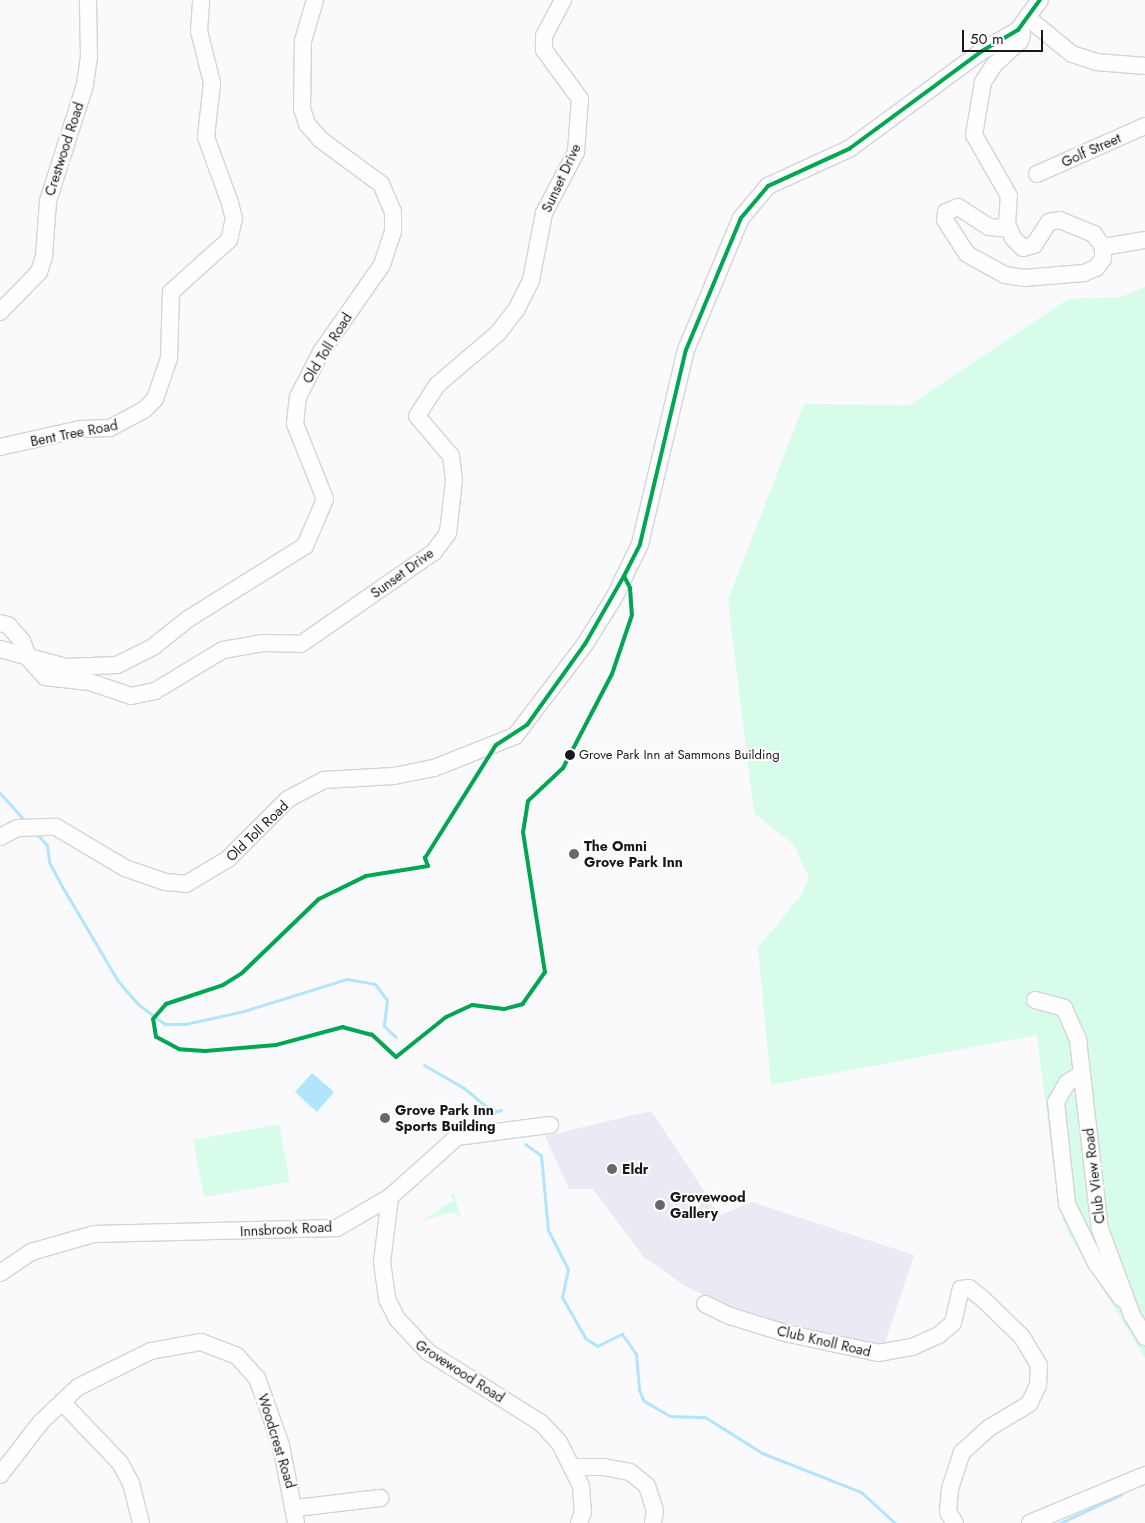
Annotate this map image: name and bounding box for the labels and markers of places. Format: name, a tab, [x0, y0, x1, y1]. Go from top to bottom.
place label: Grove Park Inn at Sammons Building	[579, 747, 780, 763]
marker: Grove Park Inn at Sammons Building	[565, 750, 575, 760]
place label: The Omni Grove Park Inn	[584, 838, 683, 870]
marker: The Omni Grove Park Inn	[568, 848, 580, 860]
place label: Grove Park Inn Sports Building	[395, 1102, 496, 1134]
marker: Grove Park Inn Sports Building	[379, 1112, 391, 1124]
place label: Eldr	[622, 1161, 649, 1177]
marker: Eldr	[606, 1163, 618, 1175]
place label: Grovewood Gallery	[670, 1189, 746, 1222]
marker: Grovewood Gallery	[654, 1199, 666, 1211]

